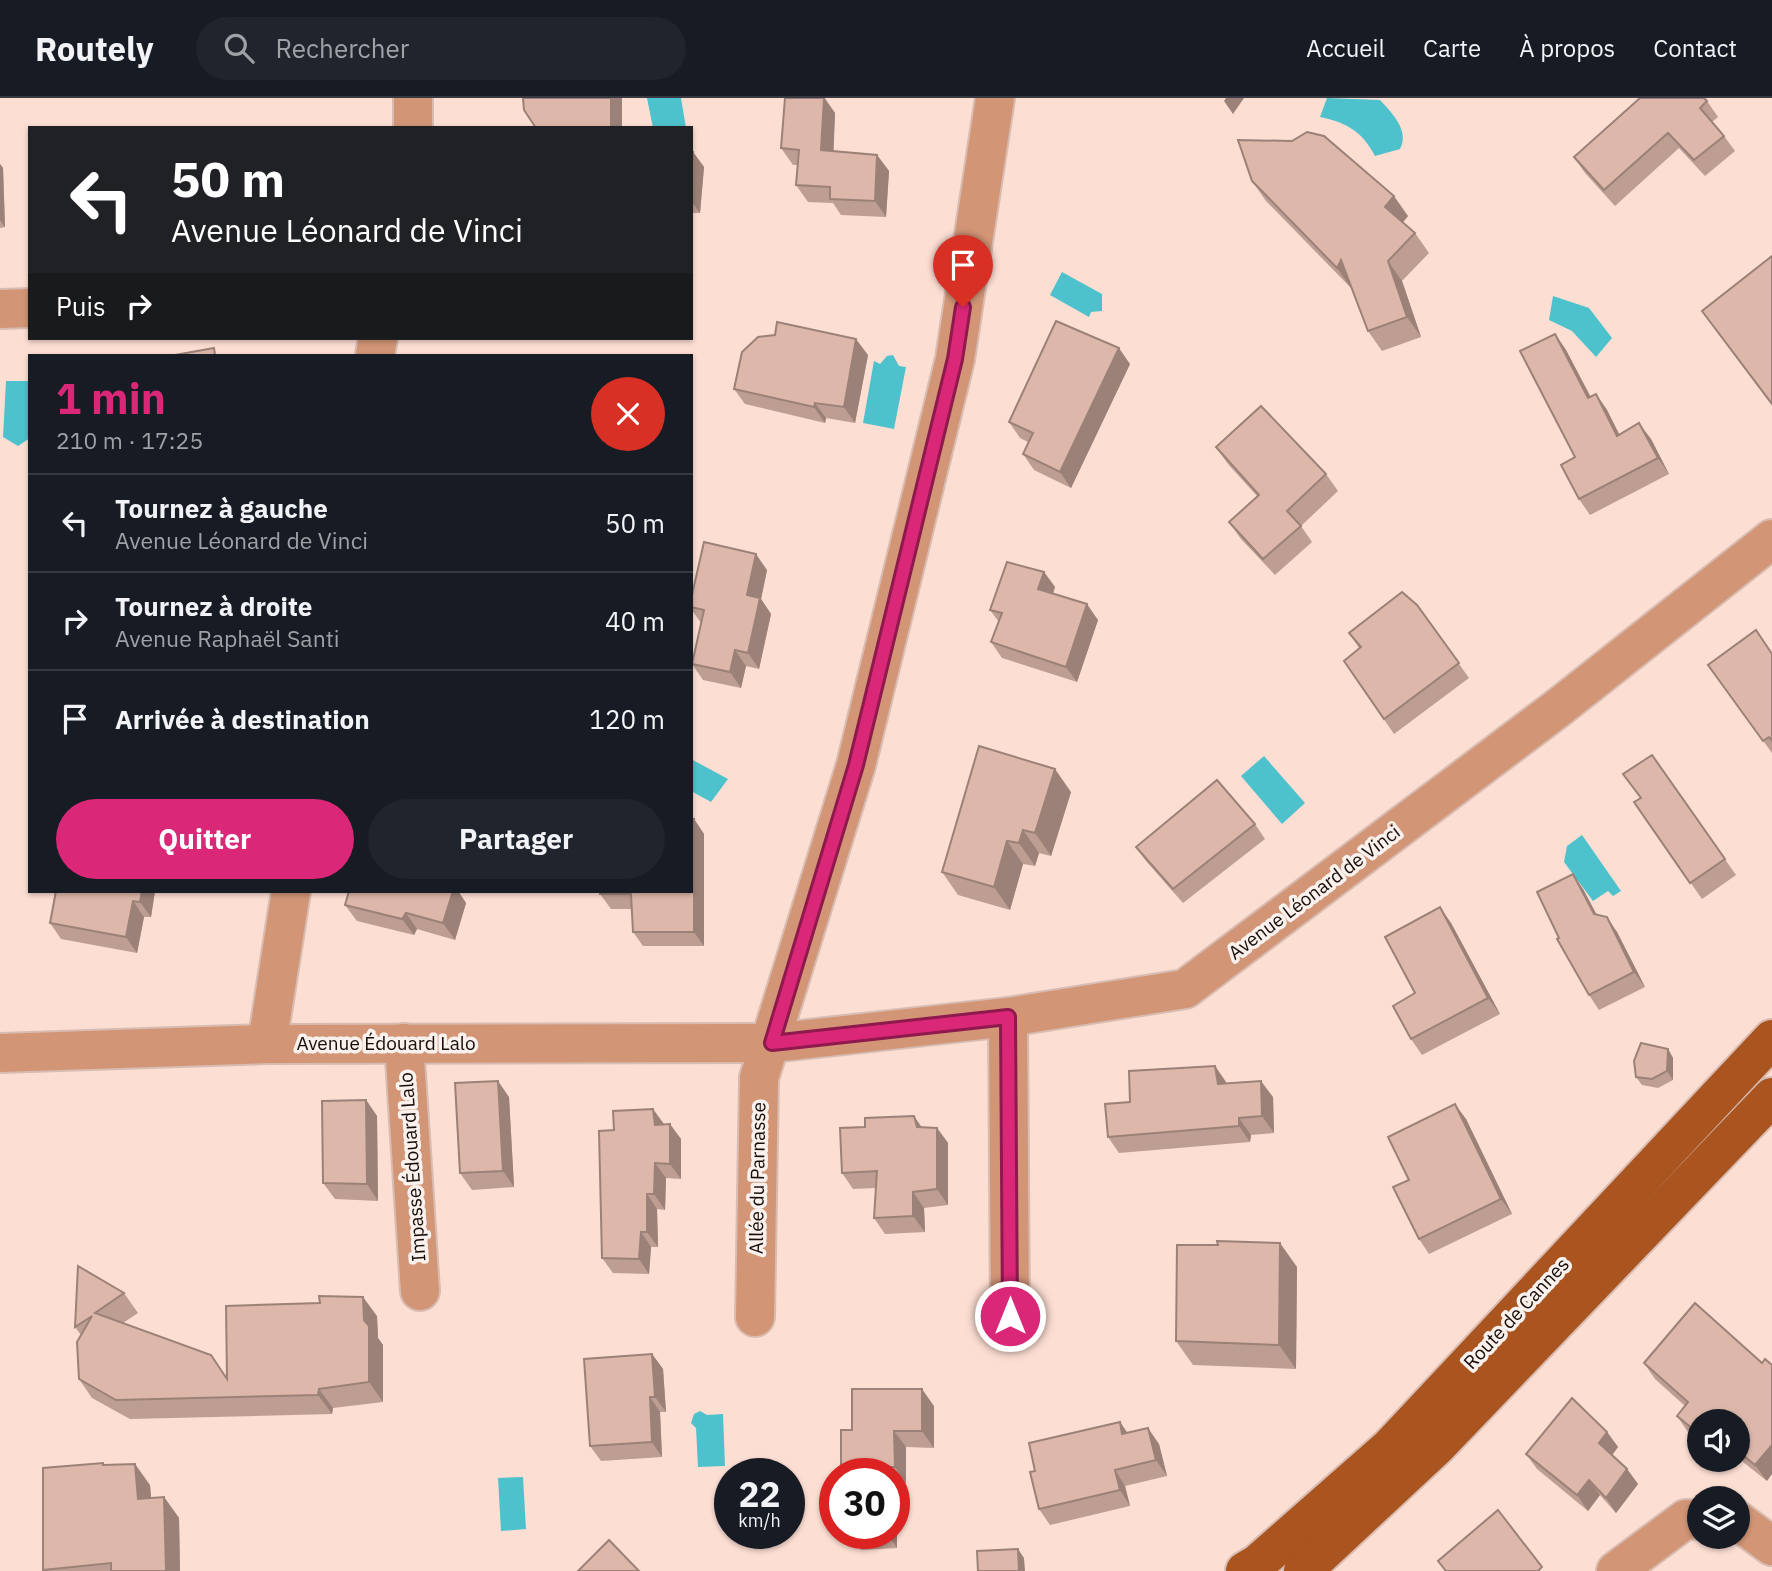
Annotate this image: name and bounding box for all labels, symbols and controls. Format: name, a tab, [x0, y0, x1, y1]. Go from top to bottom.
search box	[196, 17, 686, 80]
text: Routely	[35, 27, 154, 70]
icon: search	[220, 29, 258, 67]
text: Rechercher	[276, 31, 409, 65]
text: Accueil	[1306, 32, 1385, 64]
text: Carte	[1423, 32, 1481, 64]
text: À propos	[1519, 32, 1615, 64]
text: Contact	[1653, 32, 1737, 64]
text: 50 m	[171, 147, 285, 210]
icon: left	[56, 154, 147, 245]
text: Avenue Léonard de Vinci	[171, 209, 523, 251]
pin	[933, 235, 993, 307]
icon: arrive	[944, 246, 982, 284]
icon: right	[120, 287, 158, 325]
text: Puis	[56, 289, 106, 323]
text: 1 min	[56, 371, 166, 426]
button: close	[591, 377, 665, 451]
text: 210 m · 17:25	[56, 425, 203, 455]
text: Tournez à gauche	[115, 491, 328, 525]
icon: left	[56, 504, 94, 542]
text: 50 m	[605, 506, 665, 540]
text: Avenue Léonard de Vinci	[115, 525, 368, 555]
text: Tournez à droite	[115, 589, 312, 623]
icon: right	[56, 602, 94, 640]
text: 40 m	[605, 604, 665, 638]
text: Avenue Raphaël Santi	[115, 623, 340, 653]
icon: arrive	[56, 700, 94, 738]
text: Arrivée à destination	[115, 702, 370, 736]
text: 120 m	[589, 702, 665, 736]
button: Quitter	[56, 799, 354, 879]
button: Partager	[368, 799, 665, 879]
street label: Avenue Léonard de Vinci	[1223, 820, 1405, 964]
street label: Avenue Édouard Lalo	[296, 1031, 476, 1055]
street label: Impasse Édouard Lalo	[393, 1071, 431, 1263]
street label: Allée du Parnasse	[744, 1102, 770, 1254]
street label: Route de Cannes	[1458, 1252, 1574, 1374]
position arrow	[973, 1279, 1047, 1353]
map controls	[1687, 1409, 1750, 1549]
button: sound	[1687, 1409, 1750, 1472]
speed limit sign: 30	[819, 1458, 910, 1549]
text: 22	[738, 1471, 781, 1517]
button: layers	[1687, 1486, 1750, 1549]
text: km/h	[738, 1509, 781, 1532]

